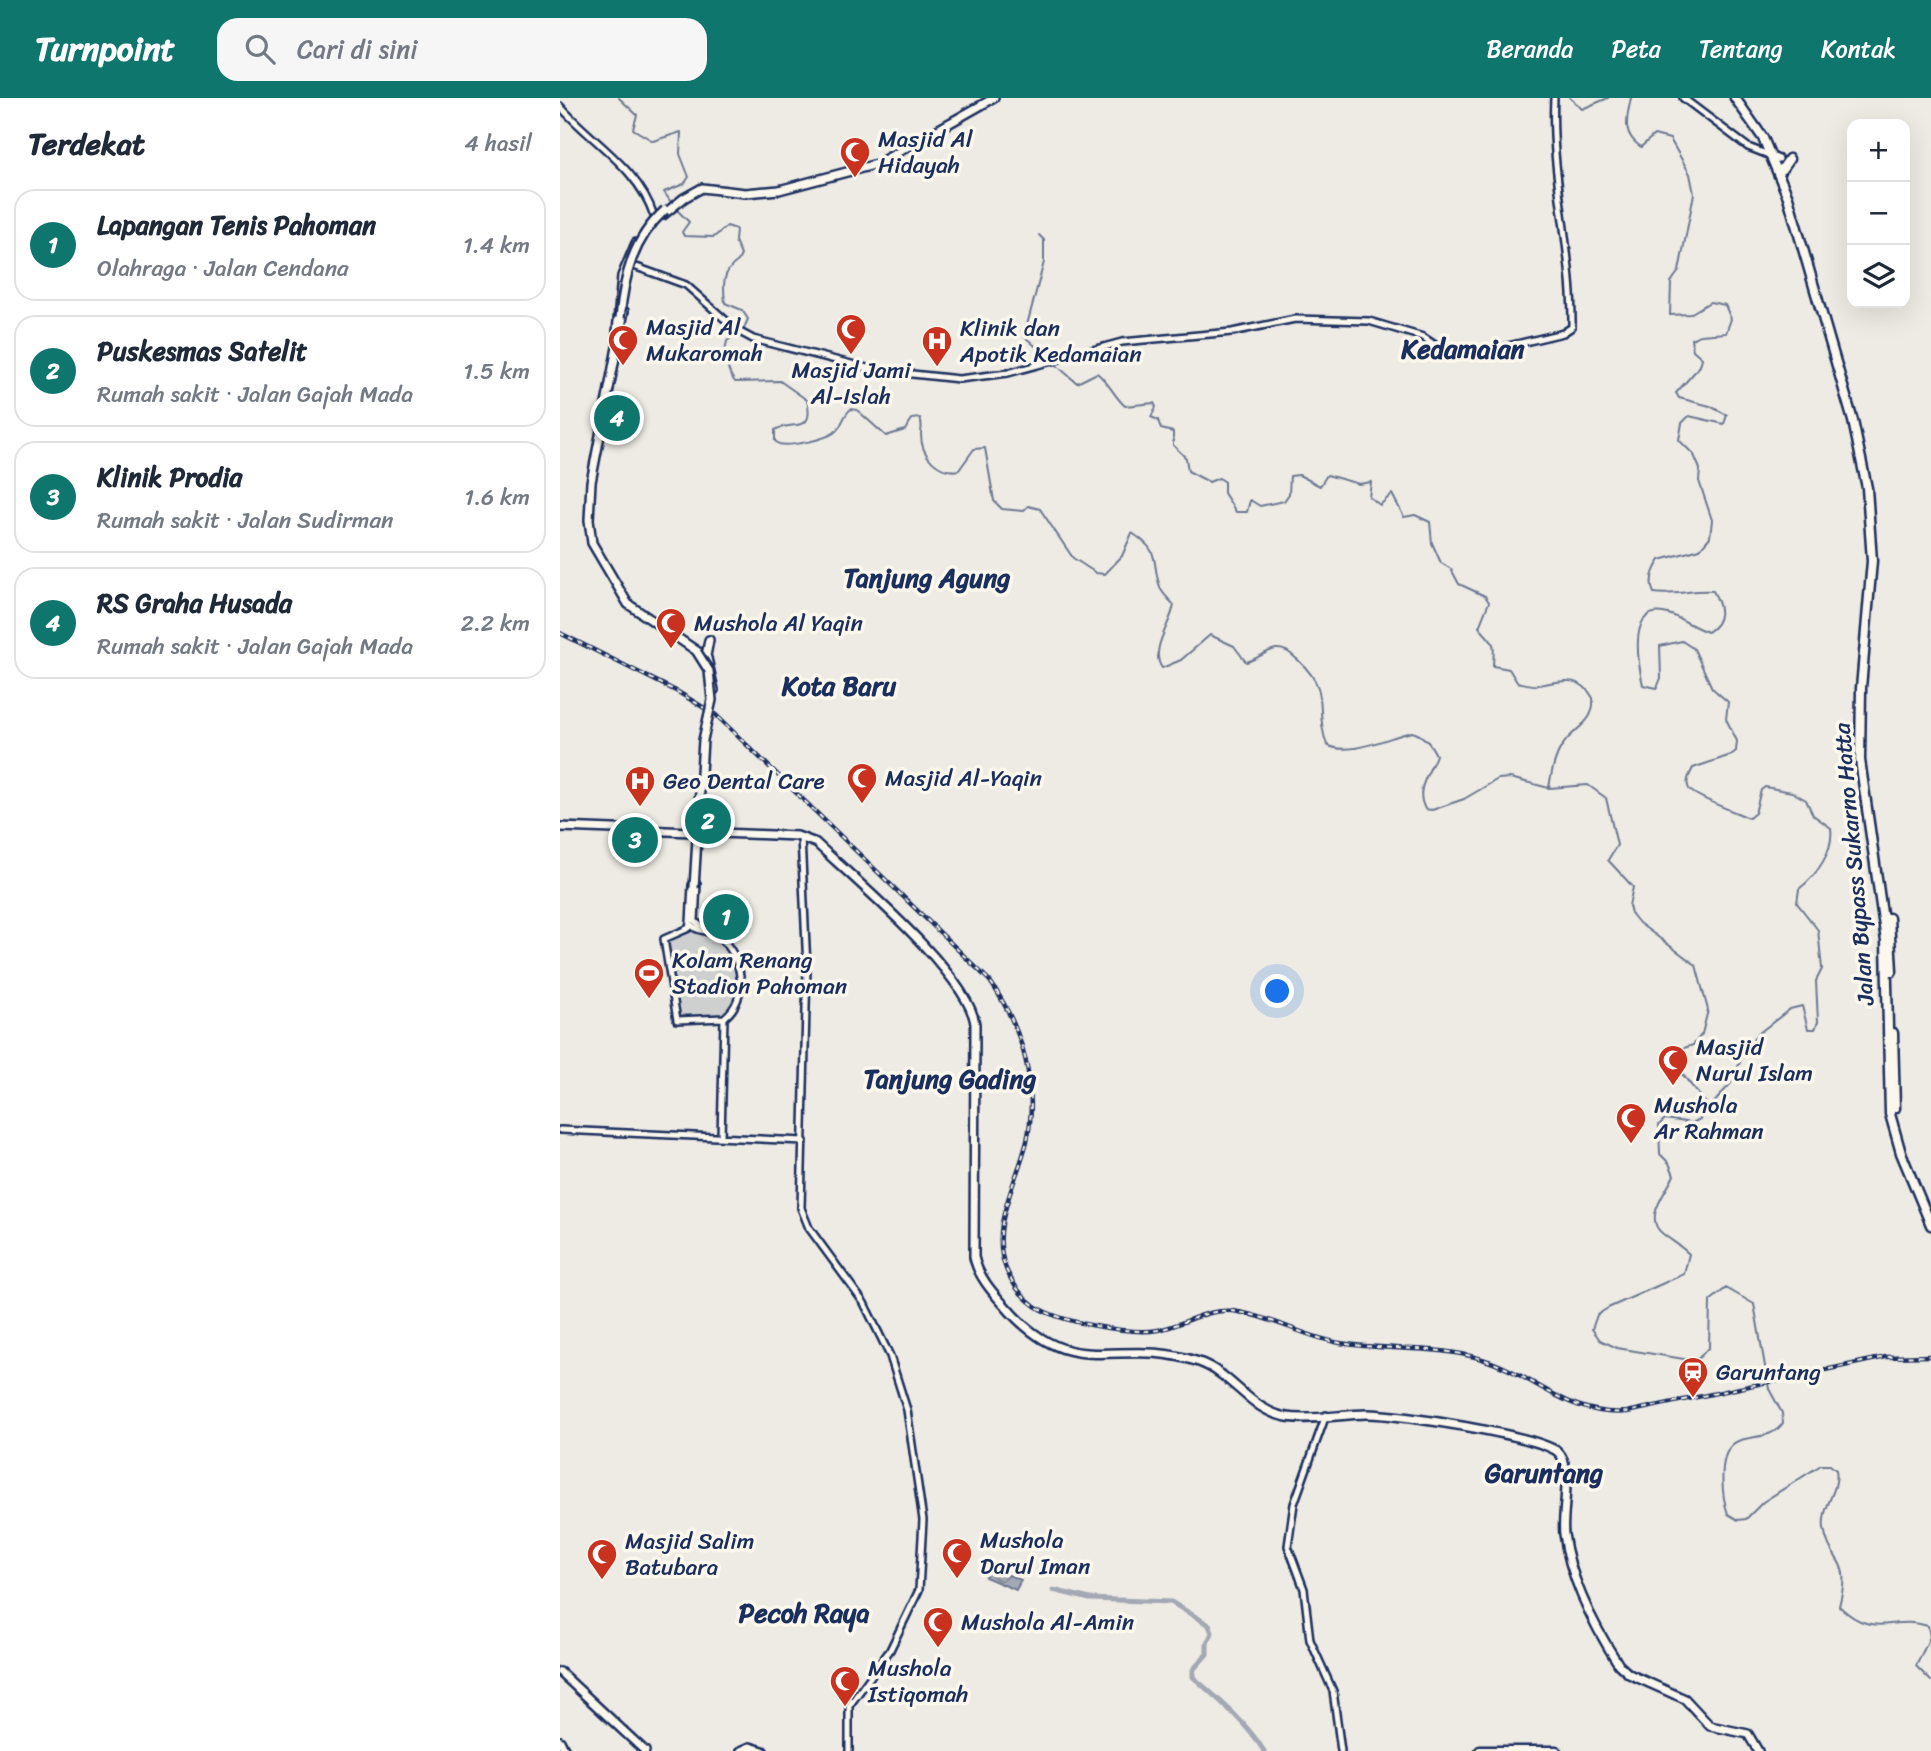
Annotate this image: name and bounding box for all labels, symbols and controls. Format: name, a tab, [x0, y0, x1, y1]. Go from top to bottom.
search box	[217, 18, 707, 81]
text: Turnpoint	[35, 20, 175, 78]
text: Cari di sini	[297, 26, 417, 72]
text: Beranda	[1486, 28, 1573, 70]
text: Peta	[1611, 28, 1661, 70]
text: Tentang	[1699, 28, 1783, 70]
text: Kontak	[1821, 28, 1896, 70]
icon: search	[241, 30, 279, 68]
text: Terdekat	[28, 117, 145, 171]
place label: Masjid Al Hidayah	[878, 119, 973, 186]
map controls	[1847, 119, 1910, 308]
button: +	[1847, 119, 1910, 182]
text: 4 hasil	[465, 123, 532, 164]
mosque icon: Masjid Al Hidayah	[838, 135, 872, 179]
button: −	[1847, 182, 1910, 245]
text: Lapangan Tenis Pahoman	[97, 202, 376, 248]
text: 1	[48, 225, 58, 266]
text: 1.4 km	[463, 225, 530, 266]
button: layers	[1847, 245, 1910, 308]
text: Olahraga · Jalan Cendana	[97, 248, 349, 289]
place label: Masjid Al Mukaromah	[646, 307, 763, 374]
place label: Klinik dan Apotik Kedamaian	[959, 308, 1142, 375]
mosque icon: Masjid Jami Al-Islah	[834, 312, 868, 356]
mosque icon: Masjid Al Mukaromah	[606, 323, 640, 367]
hospital icon: Klinik dan Apotik Kedamaian	[920, 324, 954, 368]
district label: Kedamaian	[1400, 326, 1526, 372]
text: Puskesmas Satelit	[97, 328, 307, 374]
place label: Masjid Jami Al-Islah	[791, 350, 911, 417]
text: 2	[46, 351, 60, 392]
text: 1.5 km	[463, 351, 530, 392]
text: Rumah sakit · Jalan Gajah Mada	[97, 374, 413, 415]
pin: 4	[594, 392, 640, 444]
text: Klinik Prodia	[97, 454, 242, 500]
text: 3	[47, 477, 59, 518]
text: 1.6 km	[464, 477, 530, 518]
text: Rumah sakit · Jalan Sudirman	[97, 500, 393, 541]
district label: Tanjung Agung	[844, 555, 1010, 601]
text: RS Graha Husada	[97, 580, 292, 626]
text: 4	[46, 603, 60, 644]
text: 2.2 km	[461, 603, 530, 644]
place label: Mushola Al Yaqin	[694, 603, 863, 644]
mosque icon: Mushola Al Yaqin	[654, 606, 688, 650]
text: Rumah sakit · Jalan Gajah Mada	[97, 626, 413, 667]
district label: Kota Baru	[781, 663, 897, 709]
street label: Jalan Bypass Sukarno Hatta	[1821, 721, 1887, 1008]
place label: Masjid Al-Yaqin	[885, 758, 1042, 799]
place label: Geo Dental Care	[663, 761, 825, 802]
mosque icon: Masjid Al-Yaqin	[845, 761, 879, 805]
hospital icon: Geo Dental Care	[623, 764, 657, 808]
pin: 2	[685, 795, 731, 847]
pin: 3	[612, 814, 658, 866]
pin: 1	[703, 891, 749, 943]
place label: Kolam Renang Stadion Pahoman	[672, 940, 848, 1007]
sports icon: Kolam Renang Stadion Pahoman	[632, 956, 666, 1000]
your location	[1260, 974, 1294, 1008]
place label: Masjid Nurul Islam	[1696, 1027, 1813, 1094]
mosque icon: Masjid Nurul Islam	[1656, 1043, 1690, 1087]
district label: Tanjung Gading	[864, 1056, 1036, 1102]
place label: Mushola Ar Rahman	[1653, 1085, 1764, 1152]
mosque icon: Mushola Ar Rahman	[1614, 1101, 1648, 1145]
place label: Garuntang	[1716, 1352, 1821, 1393]
station icon: Garuntang	[1676, 1355, 1710, 1399]
district label: Garuntang	[1485, 1450, 1603, 1496]
place label: Mushola Darul Iman	[980, 1520, 1090, 1587]
place label: Masjid Salim Batubara	[625, 1521, 754, 1588]
mosque icon: Mushola Darul Iman	[940, 1536, 974, 1580]
mosque icon: Masjid Salim Batubara	[585, 1537, 619, 1581]
district label: Pecoh Raya	[739, 1590, 869, 1636]
place label: Mushola Al-Amin	[961, 1602, 1135, 1643]
mosque icon: Mushola Al-Amin	[921, 1605, 955, 1649]
place label: Mushola Istiqomah	[867, 1648, 968, 1715]
mosque icon: Mushola Istiqomah	[828, 1664, 862, 1708]

